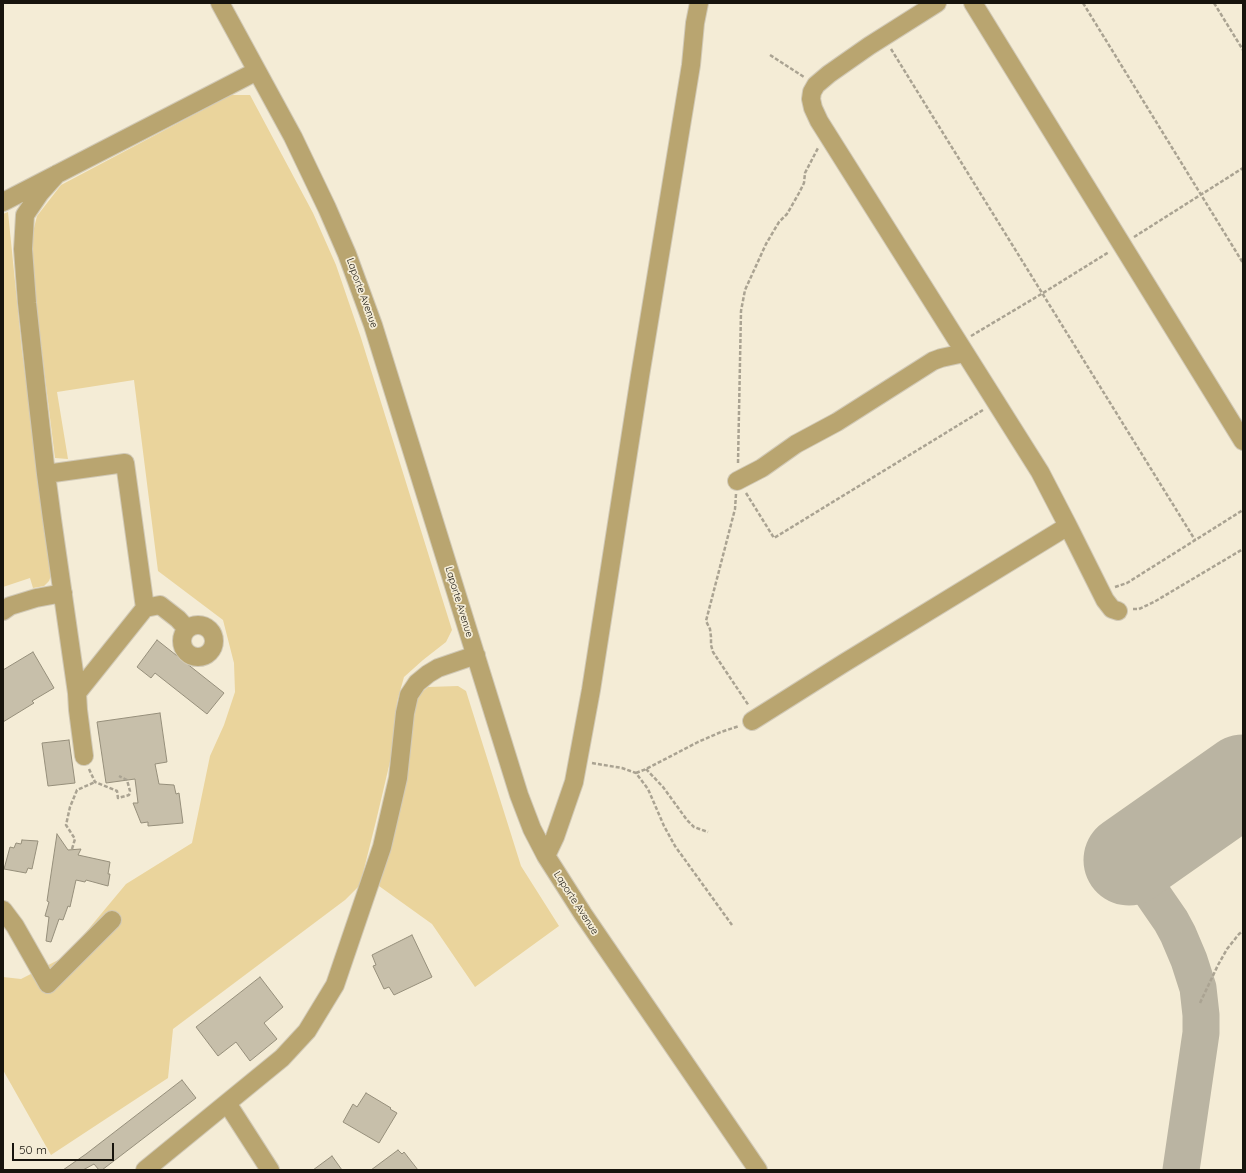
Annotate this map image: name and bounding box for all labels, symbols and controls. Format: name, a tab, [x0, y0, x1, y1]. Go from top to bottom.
street label: Laporte Avenue	[344, 257, 380, 329]
street label: Laporte Avenue	[443, 565, 475, 639]
street label: Laporte Avenue	[551, 869, 601, 937]
scale bar	[14, 1135, 116, 1161]
text: 50 m	[19, 1142, 47, 1157]

